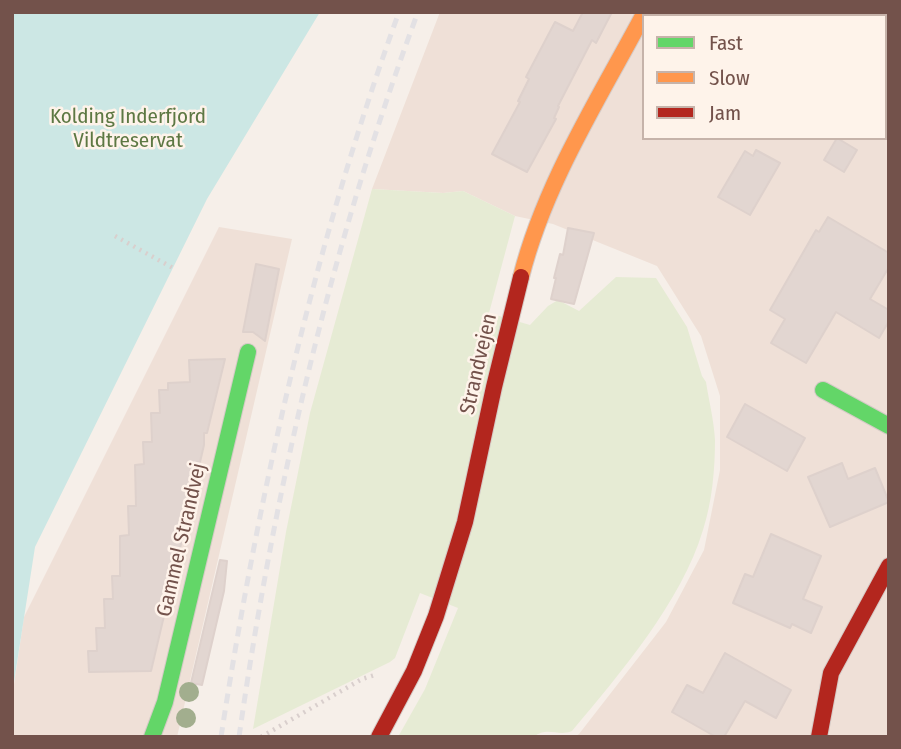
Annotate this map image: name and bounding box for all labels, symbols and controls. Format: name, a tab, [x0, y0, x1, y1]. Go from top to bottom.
legend	[642, 14, 887, 140]
text: Fast	[709, 30, 743, 56]
text: Slow	[709, 65, 750, 91]
text: Jam	[709, 100, 741, 126]
park label: Kolding Inderfjord Vildtreservat	[50, 104, 206, 154]
street label: Strandvejen	[455, 311, 503, 417]
street label: Gammel Strandvej	[152, 461, 212, 619]

